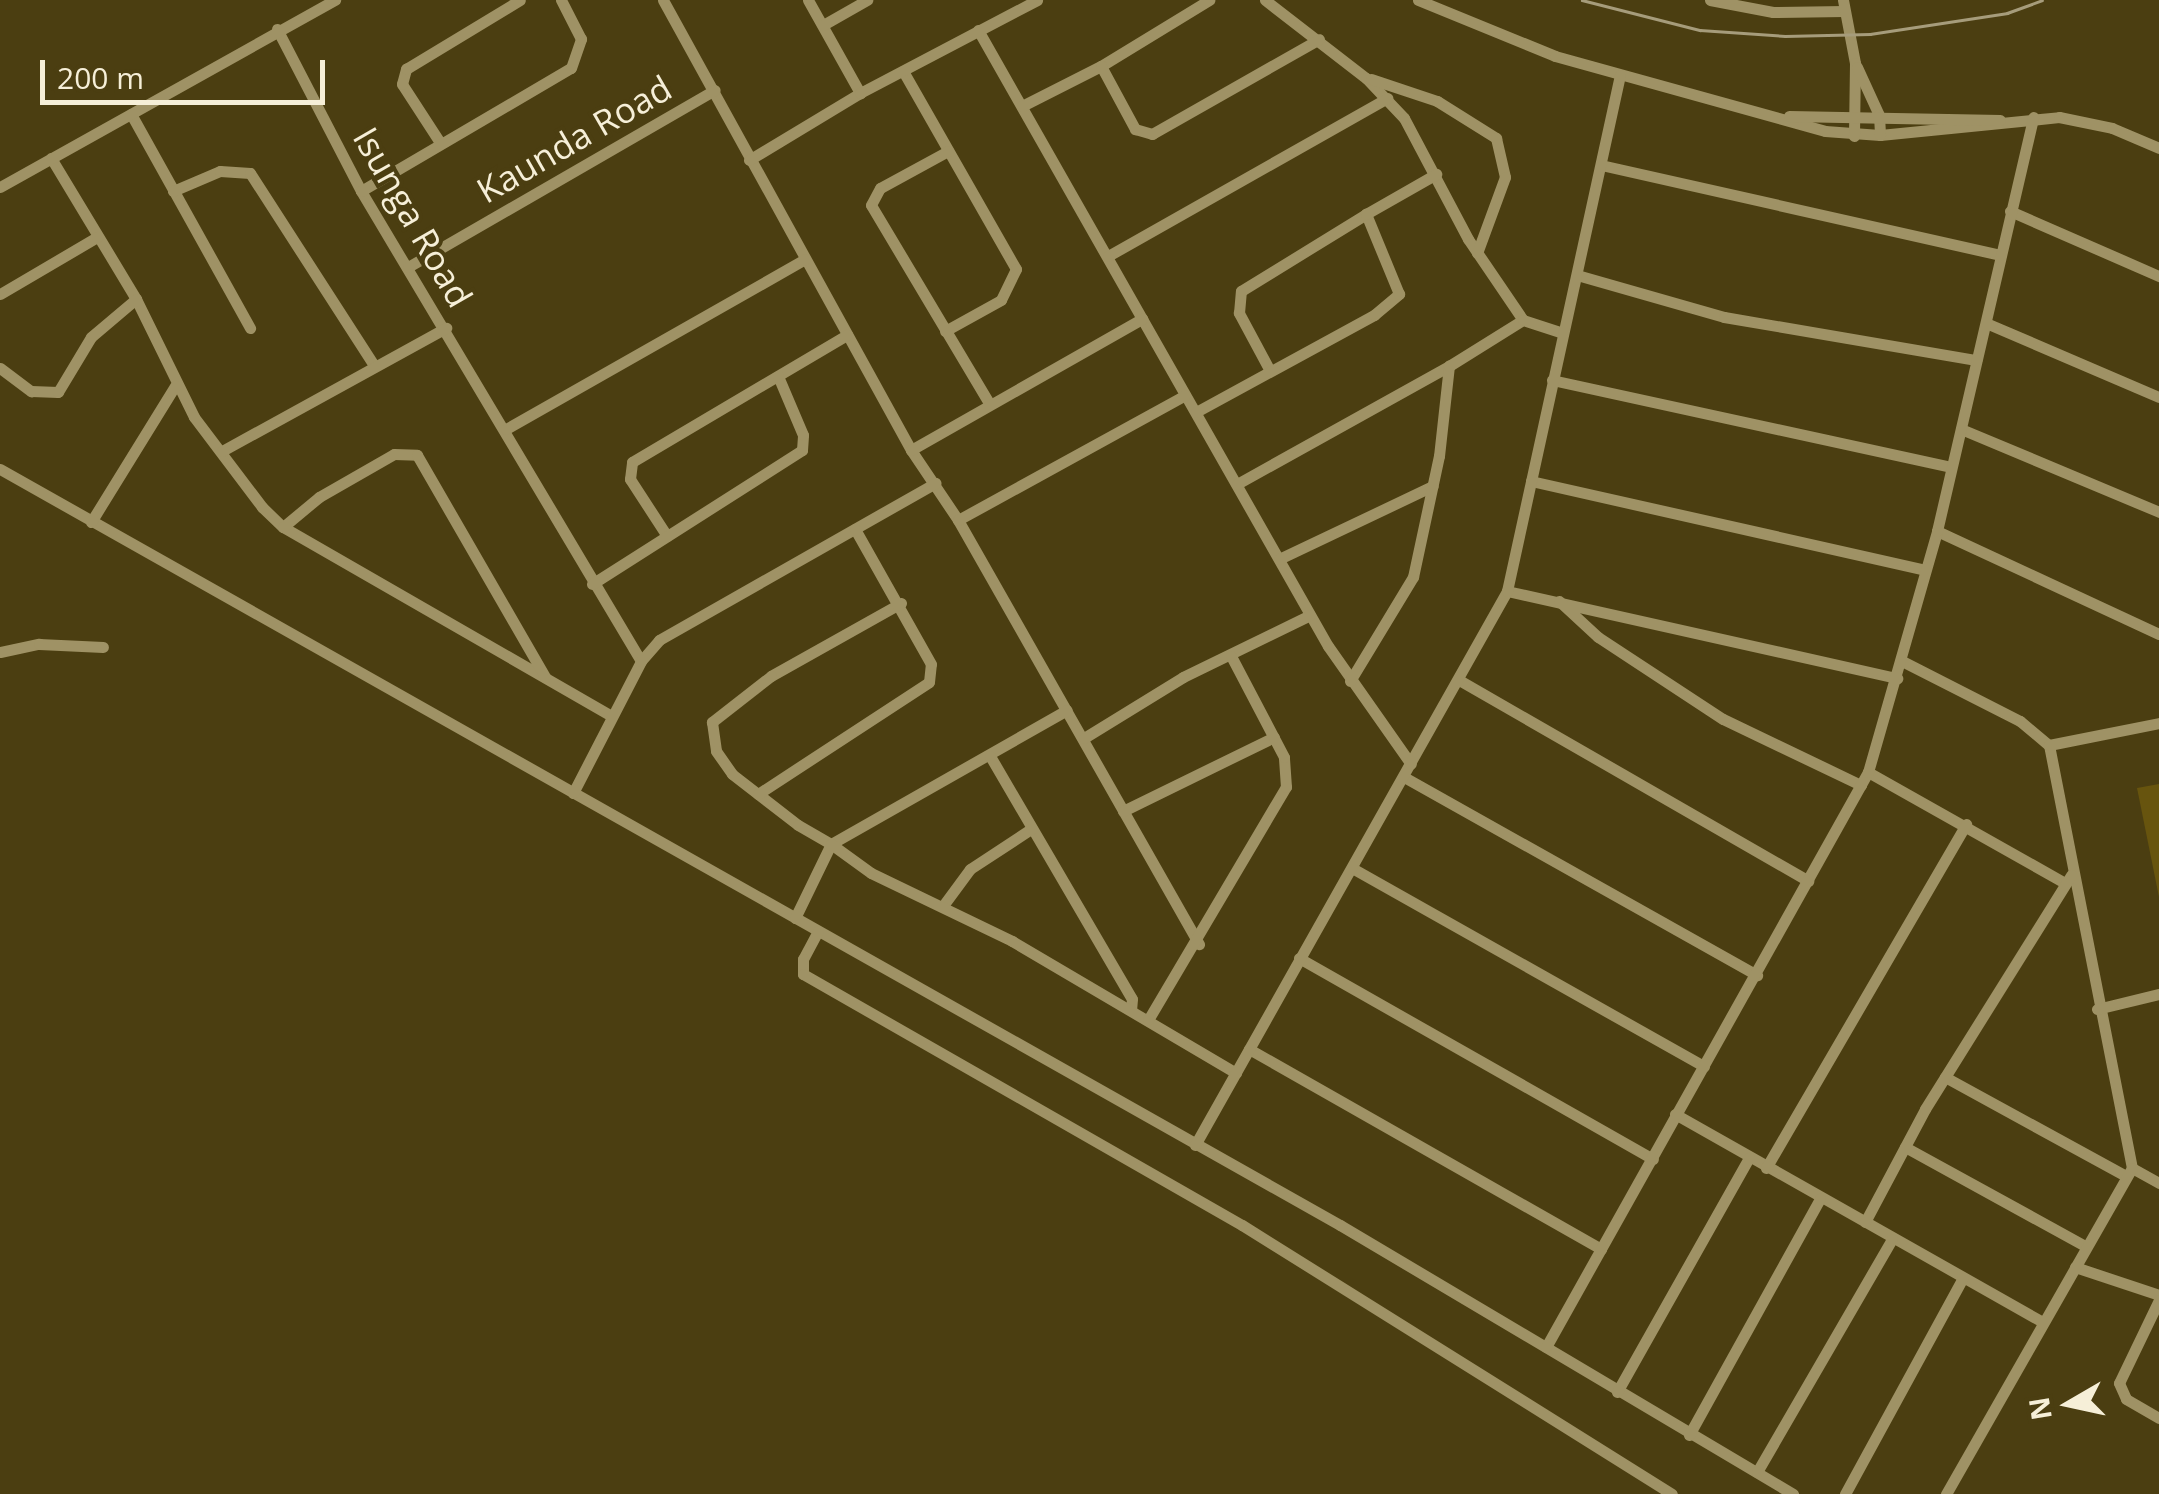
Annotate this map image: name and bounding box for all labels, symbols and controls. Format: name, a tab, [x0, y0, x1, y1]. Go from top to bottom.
scale bar	[45, 40, 330, 102]
text: 200 m	[57, 57, 144, 98]
street label: Kaunda Road	[469, 66, 679, 212]
street label: Isunga Road	[345, 120, 481, 314]
north arrow	[2019, 1354, 2119, 1454]
text: N	[2019, 1394, 2060, 1423]

